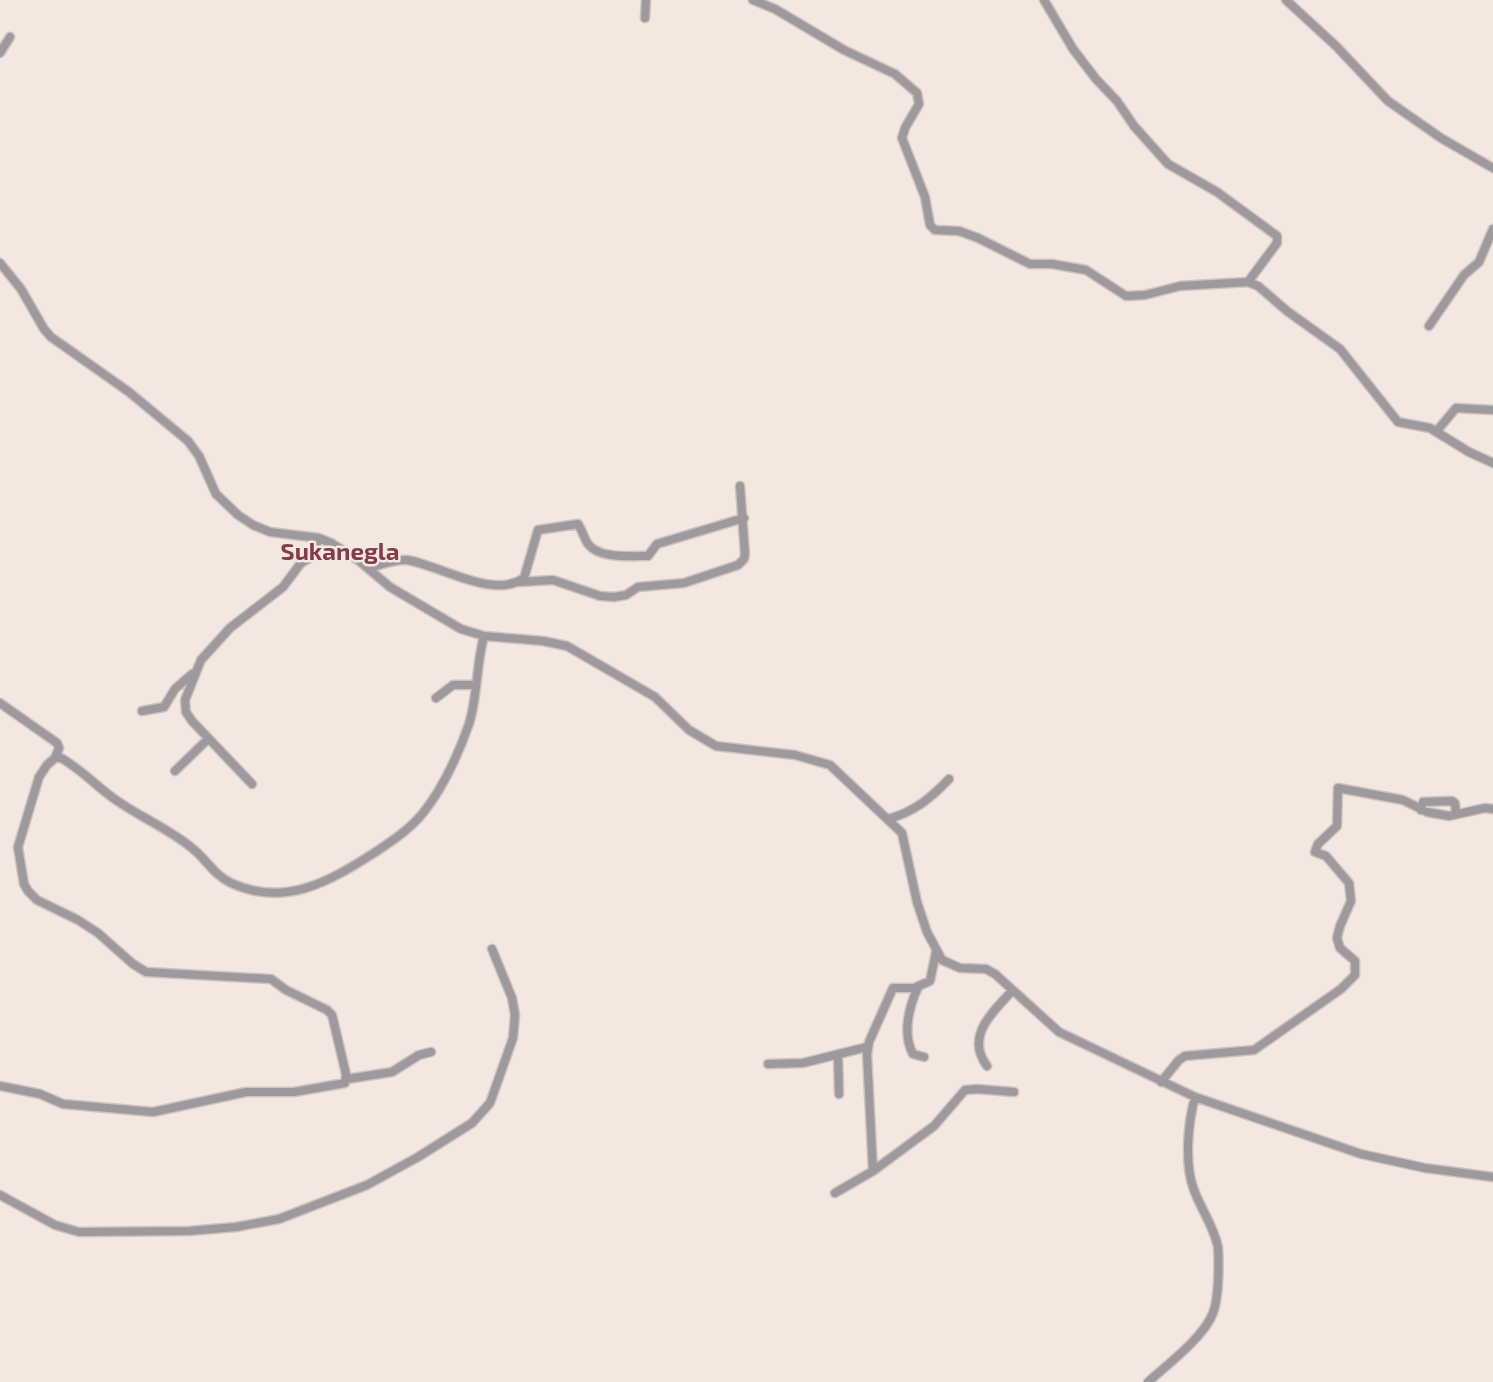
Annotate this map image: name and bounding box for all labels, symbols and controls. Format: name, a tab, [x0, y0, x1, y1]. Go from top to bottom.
district label: Sukanegla	[281, 536, 399, 565]

